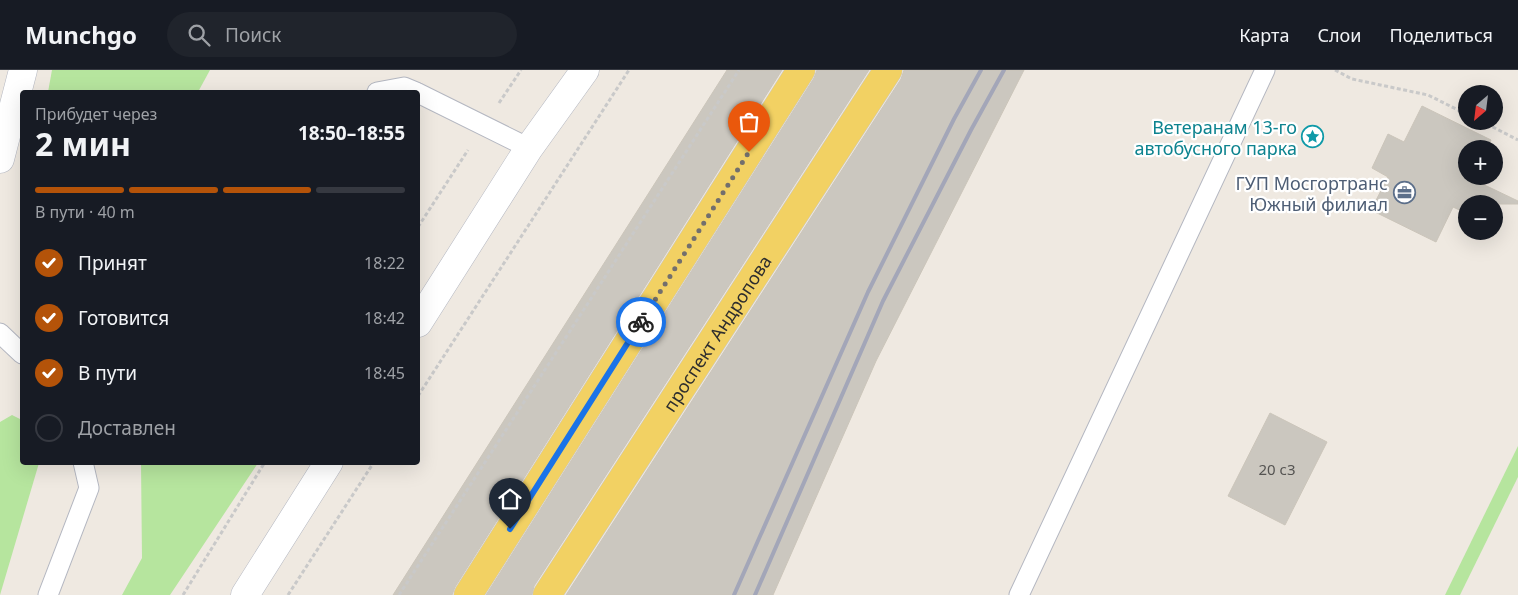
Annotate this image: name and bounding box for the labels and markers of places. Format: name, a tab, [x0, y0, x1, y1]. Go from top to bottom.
pin	[728, 101, 770, 152]
place label: Ветеранам 13-го автобусного парка	[1135, 115, 1297, 160]
place icon: Ветеранам 13-го автобусного парка	[1301, 125, 1325, 149]
place label: ГУП Мосгортранс Южный филиал	[1236, 171, 1388, 216]
office icon: ГУП Мосгортранс Южный филиал	[1392, 181, 1416, 205]
pin	[489, 478, 531, 529]

